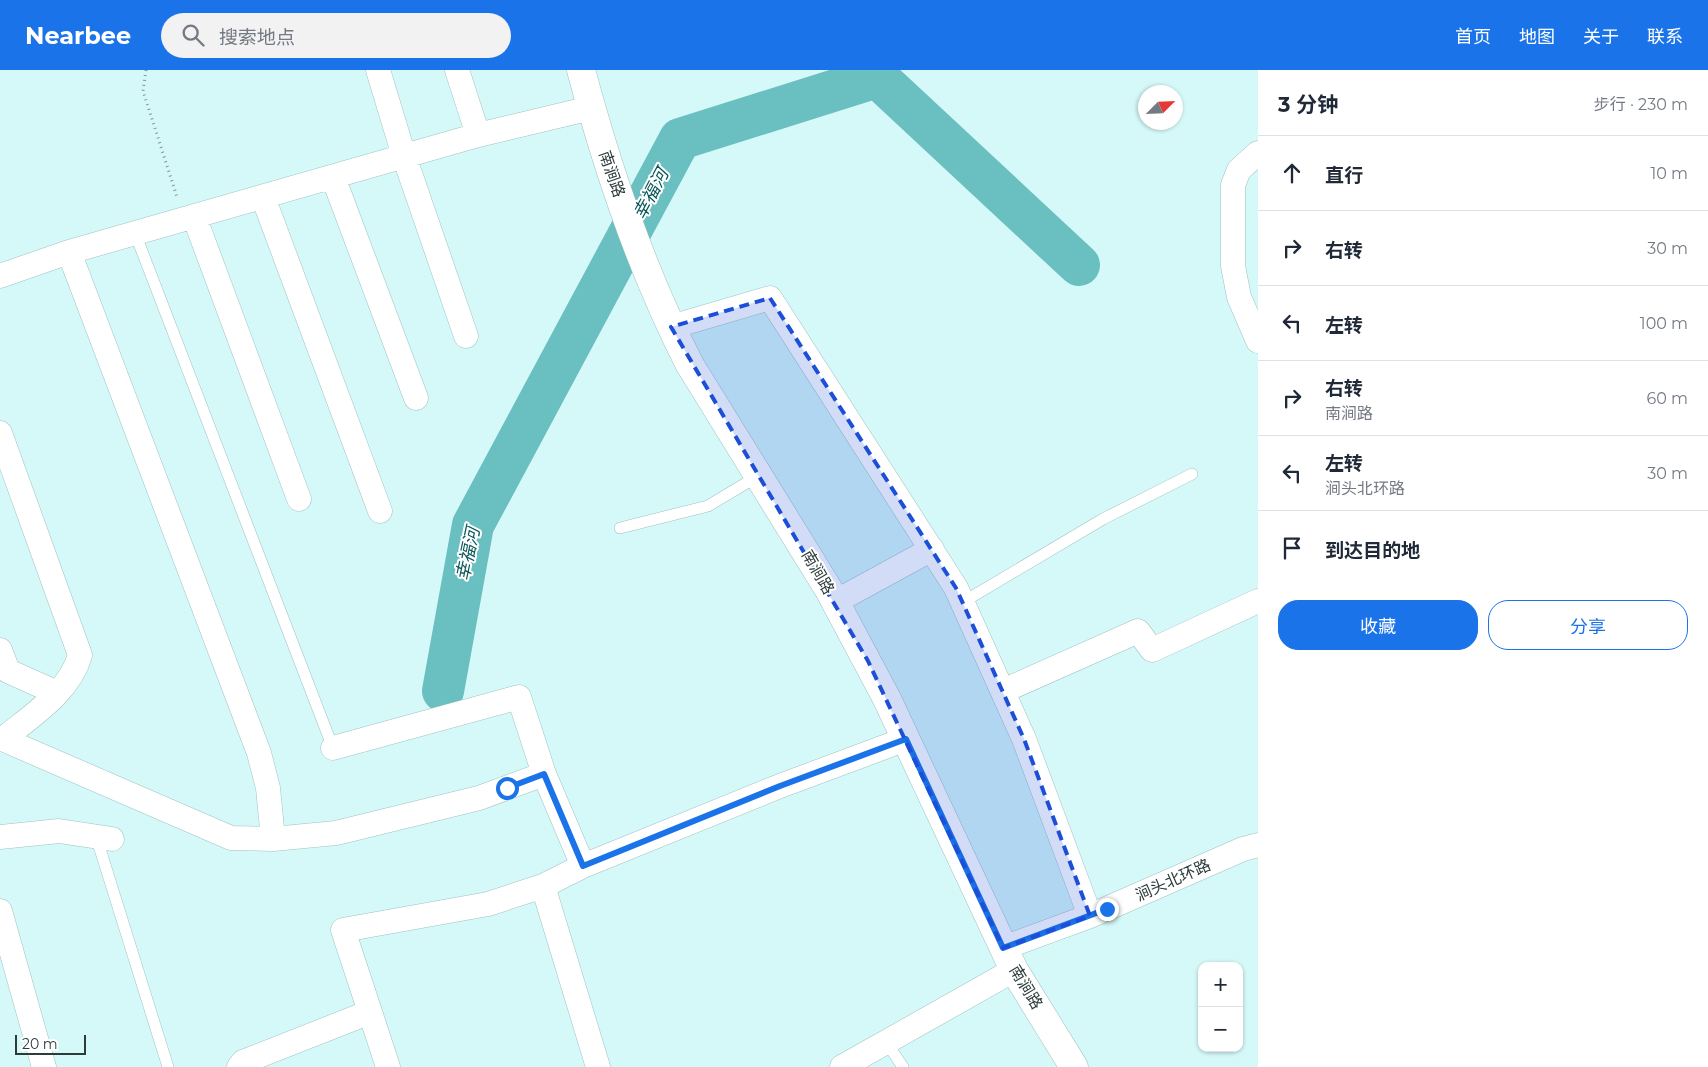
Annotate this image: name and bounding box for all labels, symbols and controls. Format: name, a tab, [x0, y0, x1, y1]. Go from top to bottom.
search box	[161, 13, 511, 58]
text: Nearbee	[25, 21, 131, 50]
icon: search	[179, 21, 207, 49]
text: 搜索地点	[219, 26, 295, 49]
text: 首页	[1455, 26, 1491, 48]
text: 地图	[1519, 26, 1555, 48]
text: 关于	[1583, 26, 1619, 48]
text: 联系	[1647, 26, 1683, 48]
north arrow	[1138, 85, 1183, 130]
text: 3 分钟	[1278, 92, 1338, 117]
text: 步行 · 230 m	[1594, 95, 1688, 114]
street label: 南涧路	[595, 148, 629, 200]
icon: ahead	[1278, 159, 1306, 187]
water label: 幸福河	[629, 162, 675, 223]
text: 直行	[1325, 164, 1363, 187]
text: 10 m	[1650, 164, 1688, 183]
icon: right	[1278, 234, 1306, 262]
text: 右转	[1325, 239, 1363, 262]
text: 30 m	[1647, 239, 1688, 258]
icon: left	[1278, 309, 1306, 337]
text: 左转	[1325, 314, 1363, 337]
text: 100 m	[1640, 314, 1688, 333]
text: 右转	[1325, 377, 1363, 400]
icon: right	[1278, 384, 1306, 412]
text: 60 m	[1646, 389, 1688, 408]
text: 南涧路	[1325, 404, 1373, 423]
text: 左转	[1325, 452, 1363, 475]
icon: left	[1278, 459, 1306, 487]
text: 30 m	[1647, 464, 1688, 483]
text: 涧头北环路	[1325, 479, 1405, 498]
water label: 幸福河	[452, 522, 485, 583]
icon: arrive	[1278, 534, 1306, 562]
text: 到达目的地	[1325, 539, 1420, 562]
street label: 南涧路	[798, 546, 838, 598]
button: 收藏	[1278, 600, 1478, 650]
button: 分享	[1488, 600, 1688, 650]
route start	[496, 777, 519, 800]
street label: 涧头北环路	[1133, 855, 1213, 905]
route end	[1096, 898, 1119, 921]
street label: 南涧路	[1005, 962, 1047, 1012]
map controls	[1198, 962, 1243, 1052]
button: +	[1198, 962, 1243, 1007]
button: −	[1198, 1007, 1243, 1052]
scale bar	[15, 1032, 86, 1055]
text: 20 m	[22, 1035, 58, 1053]

